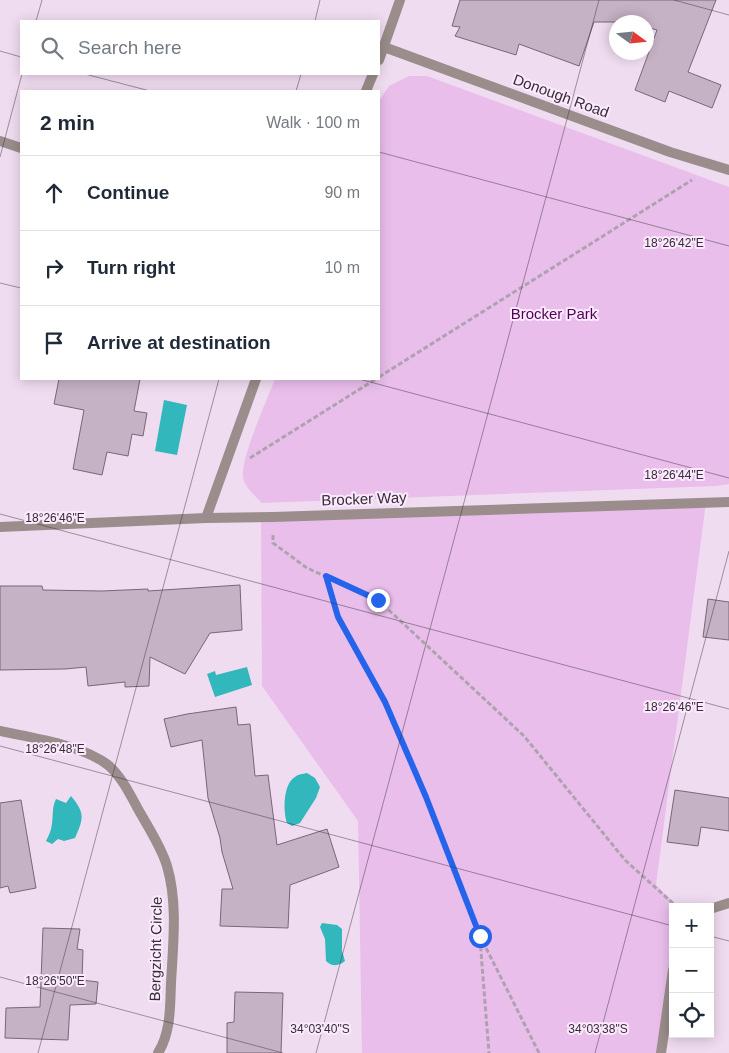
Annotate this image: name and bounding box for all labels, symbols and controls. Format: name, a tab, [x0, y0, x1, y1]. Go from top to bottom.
north arrow	[609, 15, 654, 60]
search box	[20, 20, 380, 75]
icon: search	[38, 34, 66, 62]
text: Search here	[78, 37, 182, 58]
street label: Donough Road	[511, 70, 611, 121]
text: 2 min	[40, 111, 95, 134]
text: Walk · 100 m	[266, 114, 360, 131]
icon: ahead	[40, 179, 68, 207]
text: Continue	[87, 182, 169, 203]
text: 90 m	[324, 184, 360, 201]
text: 18°26'42"E	[644, 236, 704, 250]
icon: right	[40, 254, 68, 282]
text: Turn right	[87, 257, 175, 278]
text: 10 m	[324, 259, 360, 276]
park label: Brocker Park	[511, 305, 598, 322]
icon: arrive	[40, 329, 68, 357]
text: Arrive at destination	[87, 332, 271, 353]
text: 18°26'44"E	[644, 468, 704, 482]
street label: Brocker Way	[321, 488, 407, 508]
text: 18°26'46"E	[25, 511, 85, 525]
route end	[367, 589, 390, 612]
text: 18°26'46"E	[644, 700, 704, 714]
text: 18°26'48"E	[25, 742, 85, 756]
street label: Bergzicht Circle	[146, 896, 165, 1002]
map controls	[669, 903, 714, 1038]
button: +	[669, 903, 714, 948]
route start	[469, 925, 492, 948]
button: −	[669, 948, 714, 993]
text: 18°26'50"E	[25, 974, 85, 988]
button: locate	[669, 993, 714, 1038]
text: 34°03'40"S	[290, 1022, 350, 1036]
text: 34°03'38"S	[568, 1022, 628, 1036]

